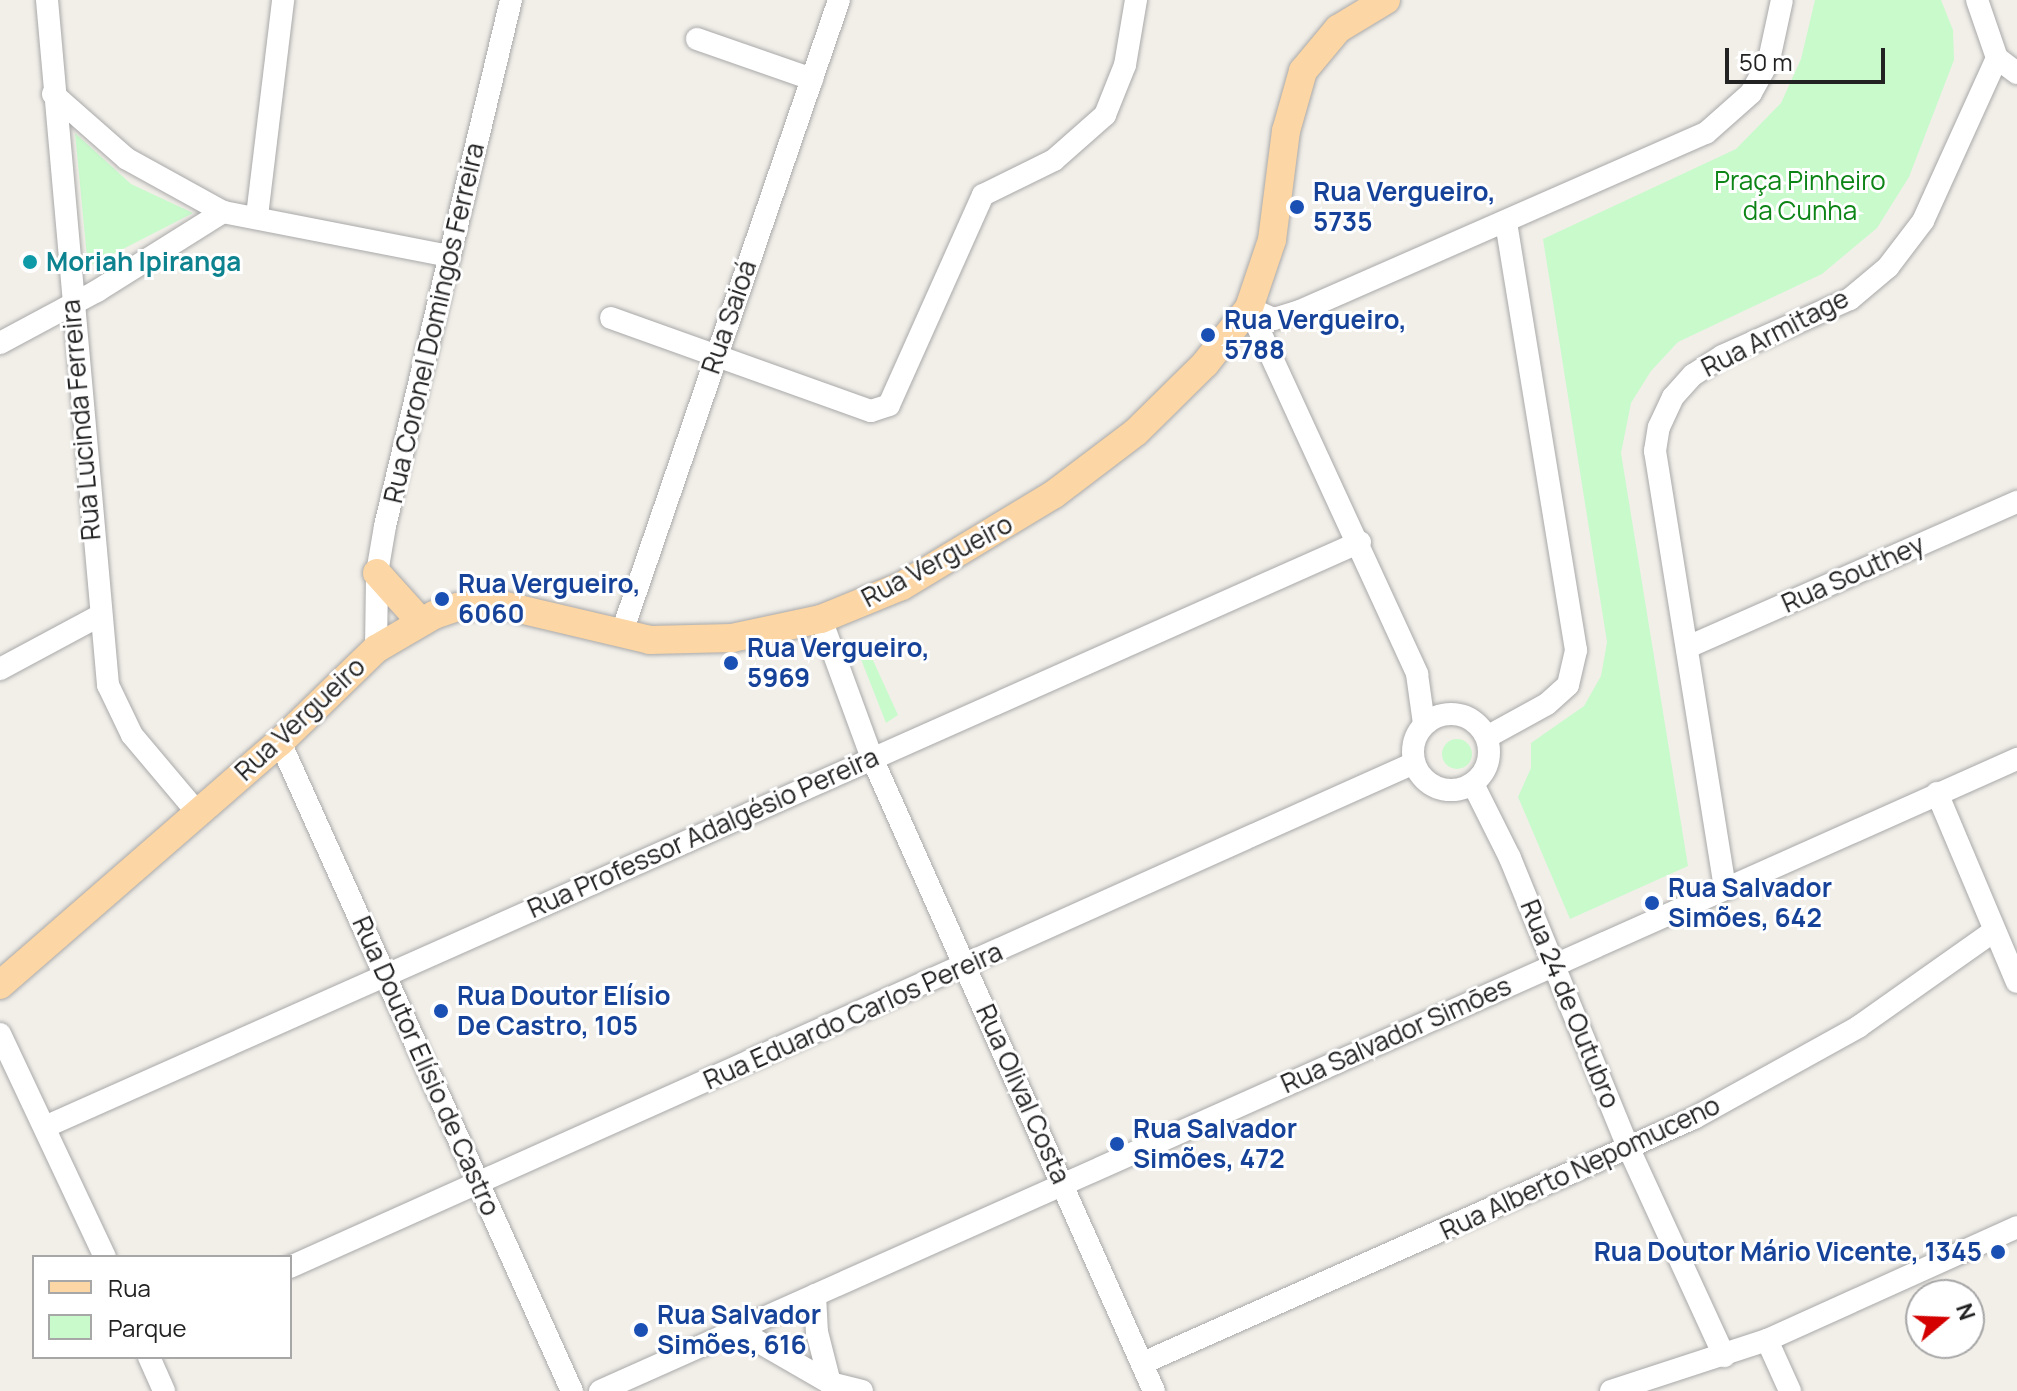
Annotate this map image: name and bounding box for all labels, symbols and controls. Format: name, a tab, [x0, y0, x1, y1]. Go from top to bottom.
scale bar	[1729, 32, 1889, 82]
text: 50 m	[1739, 45, 1793, 78]
street label: Rua Coronel Domingos Ferreira	[377, 140, 491, 506]
park label: Praça Pinheiro da Cunha	[1714, 165, 1886, 226]
place label: Rua Vergueiro, 5735	[1313, 176, 1496, 238]
marker: Rua Vergueiro, 5735	[1288, 198, 1306, 216]
place label: Moriah Ipiranga	[46, 246, 241, 278]
marker: Moriah Ipiranga	[21, 253, 39, 271]
street label: Rua Saioá	[695, 256, 763, 378]
street label: Rua Armitage	[1696, 283, 1854, 383]
street label: Rua Lucinda Ferreira	[55, 298, 107, 542]
place label: Rua Vergueiro, 5788	[1224, 304, 1407, 366]
marker: Rua Vergueiro, 5788	[1199, 326, 1217, 344]
street label: Rua Vergueiro	[856, 508, 1018, 614]
street label: Rua Southey	[1777, 529, 1929, 619]
place label: Rua Vergueiro, 6060	[458, 568, 641, 630]
marker: Rua Vergueiro, 6060	[433, 590, 451, 608]
place label: Rua Vergueiro, 5969	[747, 632, 930, 694]
street label: Rua Vergueiro	[229, 651, 371, 787]
marker: Rua Vergueiro, 5969	[722, 654, 740, 672]
street label: Rua Professor Adalgésio Pereira	[523, 741, 883, 925]
place label: Rua Salvador Simões, 642	[1668, 872, 1832, 934]
marker: Rua Salvador Simões, 642	[1643, 894, 1661, 912]
street label: Rua 24 de Outubro	[1514, 895, 1626, 1113]
street label: Rua Doutor Elísio de Castro	[346, 912, 506, 1220]
street label: Rua Eduardo Carlos Pereira	[699, 936, 1007, 1096]
street label: Rua Salvador Simões	[1276, 970, 1516, 1100]
place label: Rua Doutor Elísio De Castro, 105	[457, 980, 671, 1042]
street label: Rua Olival Costa	[970, 1000, 1076, 1188]
marker: Rua Doutor Elísio De Castro, 105	[432, 1002, 450, 1020]
street label: Rua Alberto Nepomuceno	[1435, 1089, 1725, 1247]
place label: Rua Salvador Simões, 472	[1133, 1113, 1297, 1174]
marker: Rua Salvador Simões, 472	[1108, 1135, 1126, 1153]
place label: Rua Doutor Mário Vicente, 1345	[1594, 1236, 1982, 1268]
marker: Rua Doutor Mário Vicente, 1345	[1989, 1243, 2007, 1261]
legend	[32, 1255, 292, 1359]
text: Rua	[108, 1271, 151, 1304]
north arrow	[1905, 1279, 1985, 1359]
place label: Rua Salvador Simões, 616	[657, 1299, 821, 1360]
text: N	[1949, 1299, 1983, 1324]
text: Parque	[108, 1311, 186, 1344]
marker: Rua Salvador Simões, 616	[632, 1321, 650, 1339]

